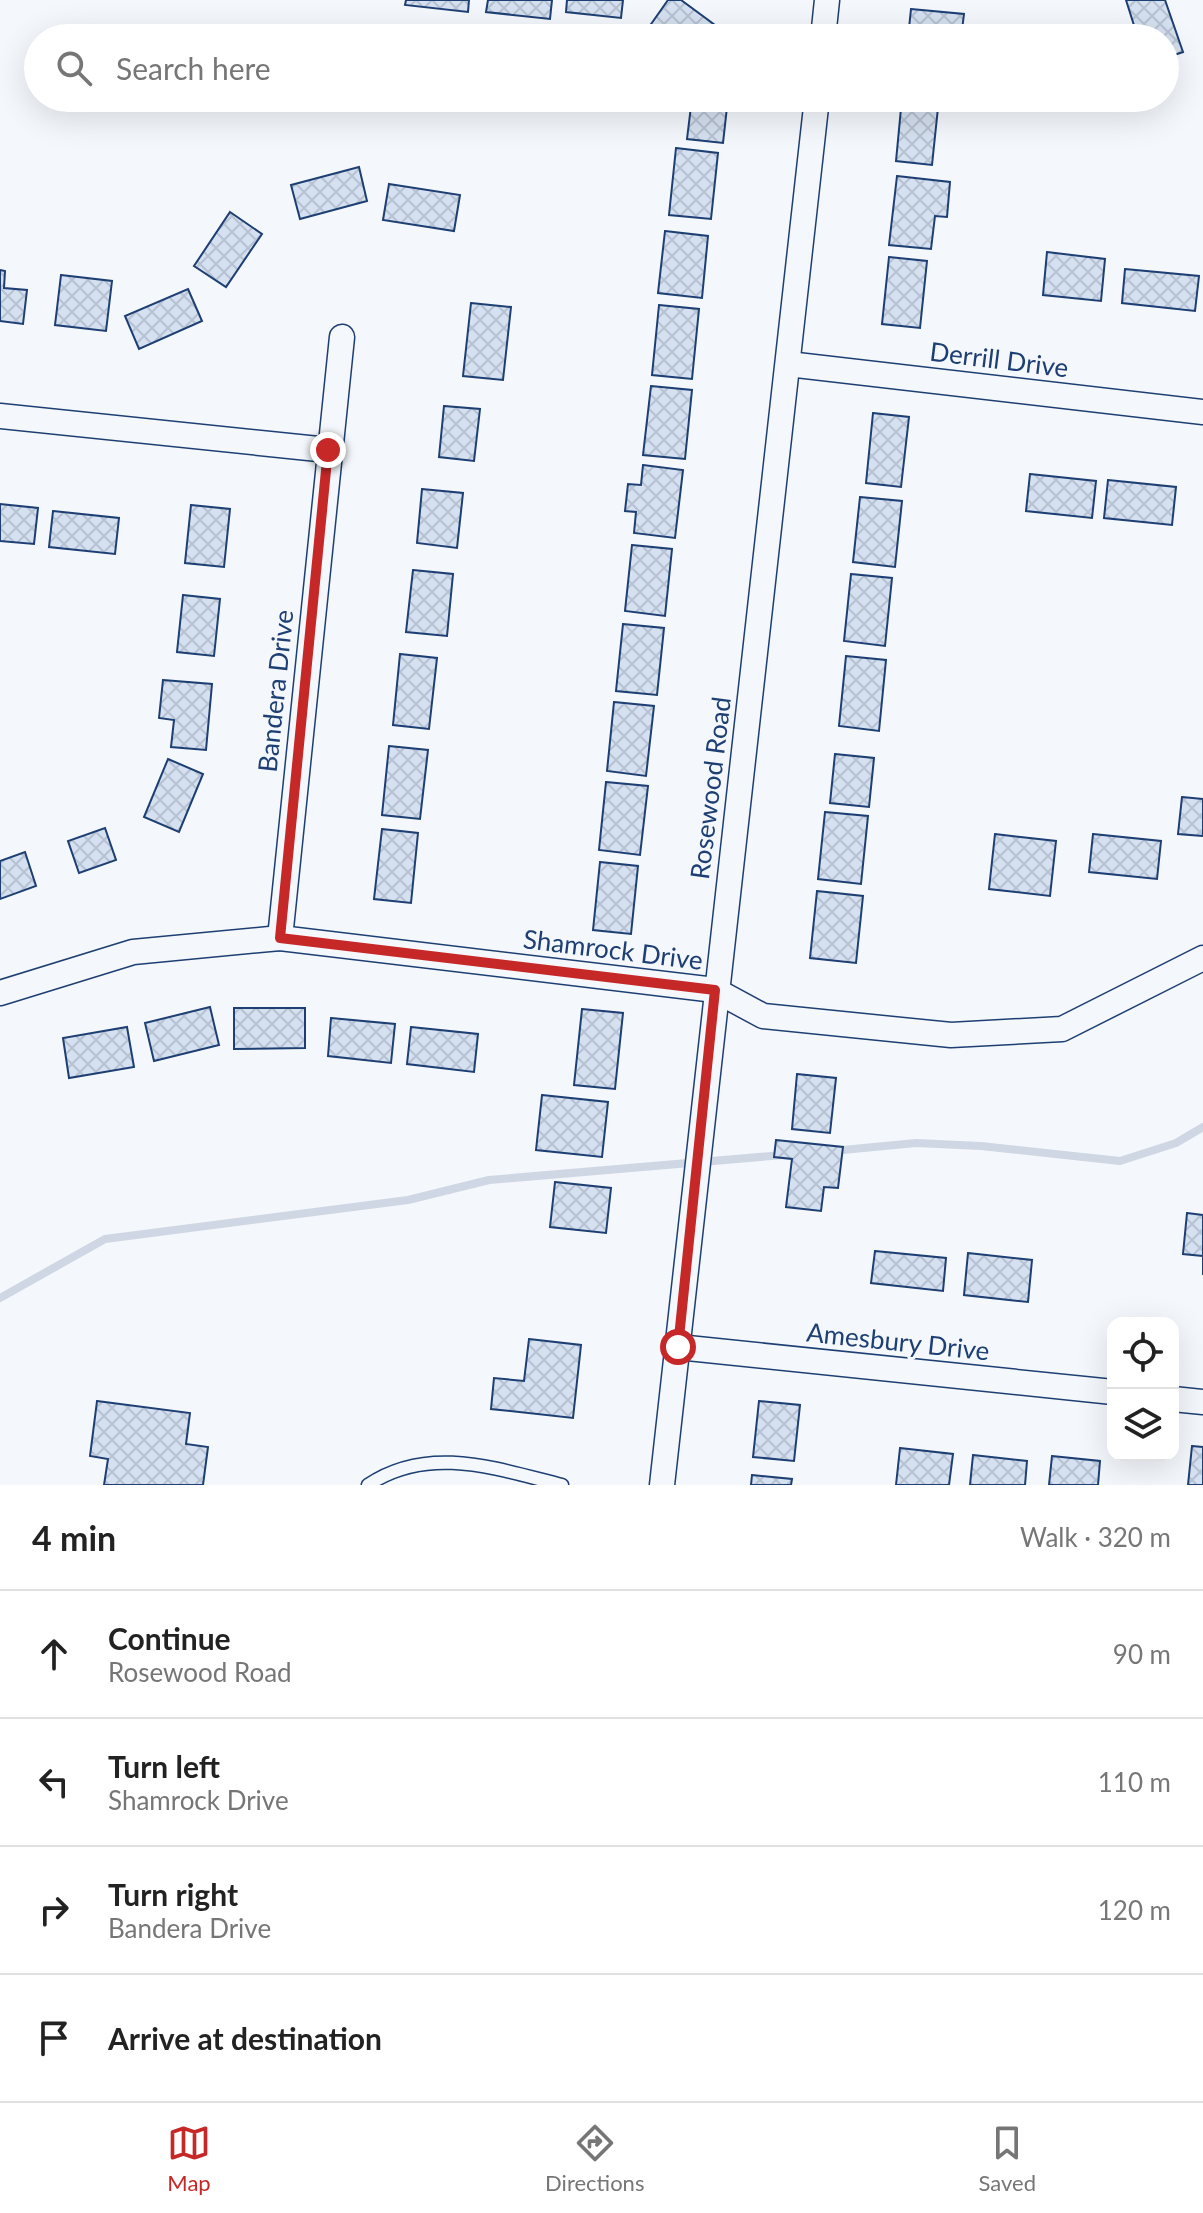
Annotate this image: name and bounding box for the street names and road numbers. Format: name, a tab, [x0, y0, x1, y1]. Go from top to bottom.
street label: Derrill Drive	[928, 335, 1070, 383]
street label: Bandera Drive	[251, 608, 299, 774]
street label: Rosewood Road	[683, 695, 737, 881]
street label: Shamrock Drive	[522, 922, 705, 976]
street label: Amesbury Drive	[805, 1315, 991, 1367]

